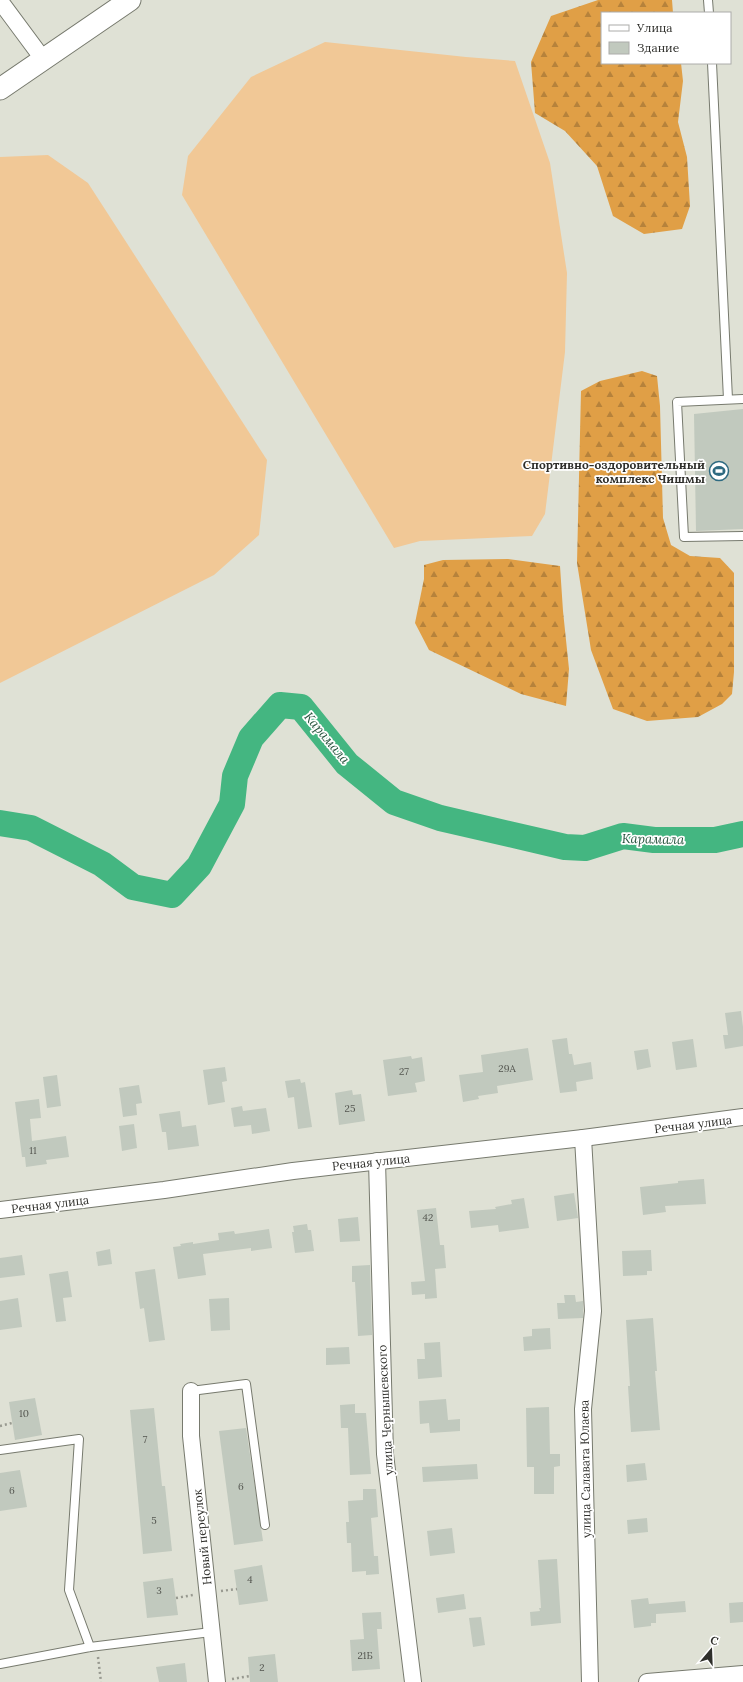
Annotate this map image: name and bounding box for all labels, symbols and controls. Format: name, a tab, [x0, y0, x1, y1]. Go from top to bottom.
legend	[601, 12, 731, 64]
text: Улица	[636, 20, 673, 35]
text: Здание	[637, 40, 680, 55]
place label: Спортивно-оздоровительный комплекс Чишмы	[523, 457, 705, 486]
sports icon: Спортивно-оздоровительный комплекс Чишмы	[708, 460, 730, 482]
water label: Карамала	[300, 709, 354, 768]
water label: Карамала	[622, 830, 685, 848]
house number: 29А	[498, 1062, 516, 1075]
house number: 27	[399, 1065, 409, 1078]
house number: 25	[345, 1102, 355, 1115]
street label: Речная улица	[653, 1112, 733, 1136]
house number: 11	[29, 1144, 37, 1157]
street label: Речная улица	[331, 1150, 411, 1174]
street label: Речная улица	[10, 1192, 90, 1216]
house number: 42	[423, 1211, 433, 1224]
street label: улица Чернышевского	[374, 1344, 396, 1476]
street label: улица Салавата Юлаева	[576, 1400, 594, 1538]
house number: 10	[19, 1407, 29, 1420]
house number: 7	[143, 1433, 148, 1446]
house number: 6	[238, 1480, 244, 1493]
house number: 6	[9, 1484, 15, 1497]
street label: Новый переулок	[189, 1488, 214, 1586]
house number: 5	[151, 1514, 157, 1527]
house number: 4	[247, 1573, 253, 1586]
house number: 3	[156, 1584, 162, 1597]
north arrow	[691, 1630, 731, 1670]
text: С	[708, 1633, 721, 1649]
house number: 21Б	[357, 1649, 373, 1662]
house number: 2	[259, 1661, 265, 1674]

